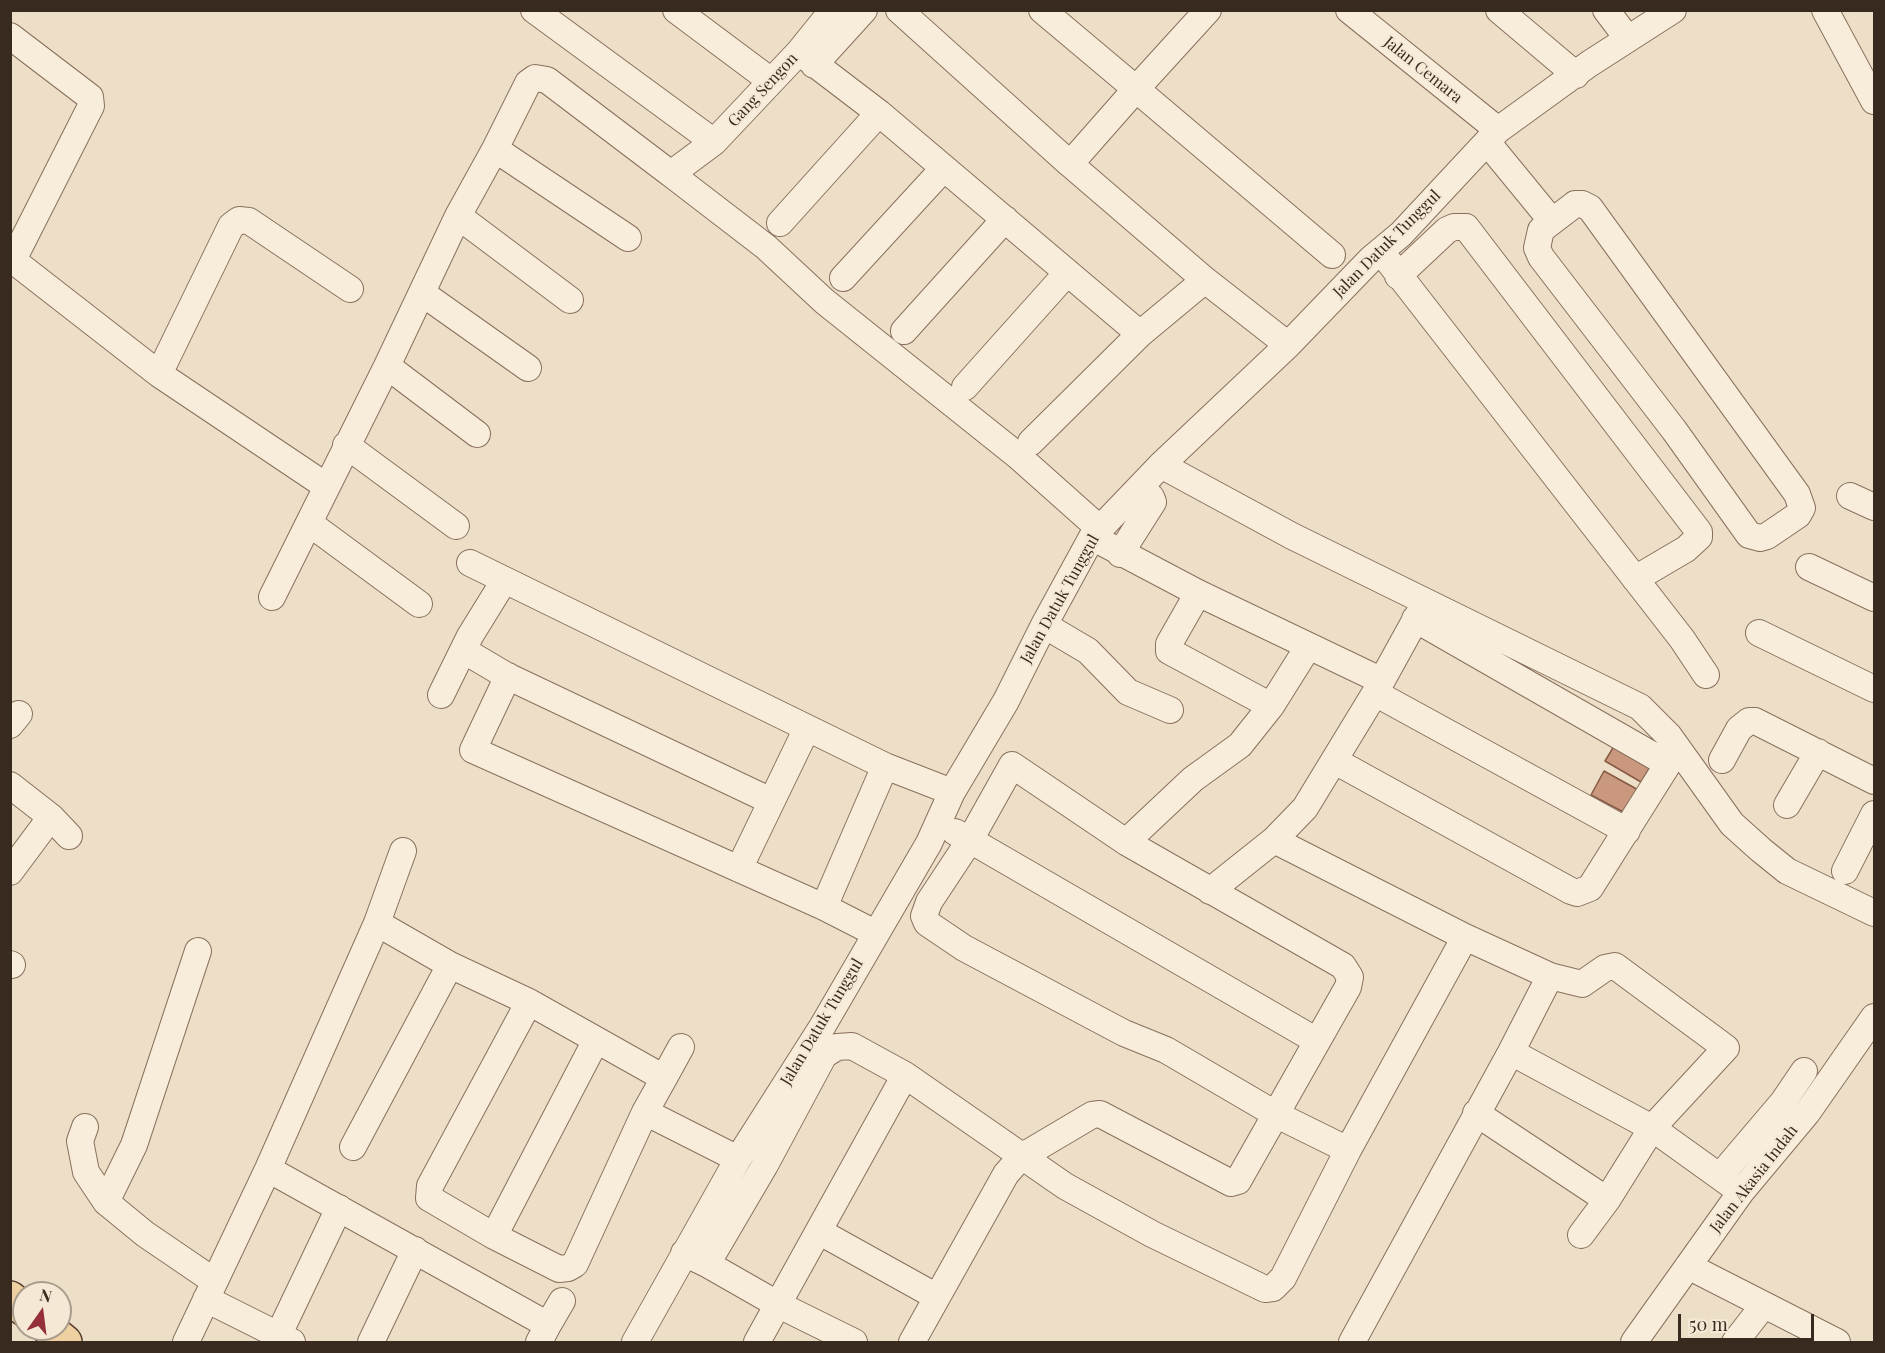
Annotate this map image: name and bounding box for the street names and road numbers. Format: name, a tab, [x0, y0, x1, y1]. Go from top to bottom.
street label: Jalan Cemara	[1380, 33, 1466, 107]
street label: Gang Sengon	[724, 49, 802, 131]
street label: Jalan Datuk Tunggul	[1329, 186, 1445, 302]
street label: Jalan Datuk Tunggul	[1017, 531, 1103, 667]
street label: Jalan Datuk Tunggul	[777, 955, 867, 1089]
street label: Jalan Akasia Indah	[1706, 1121, 1802, 1237]

